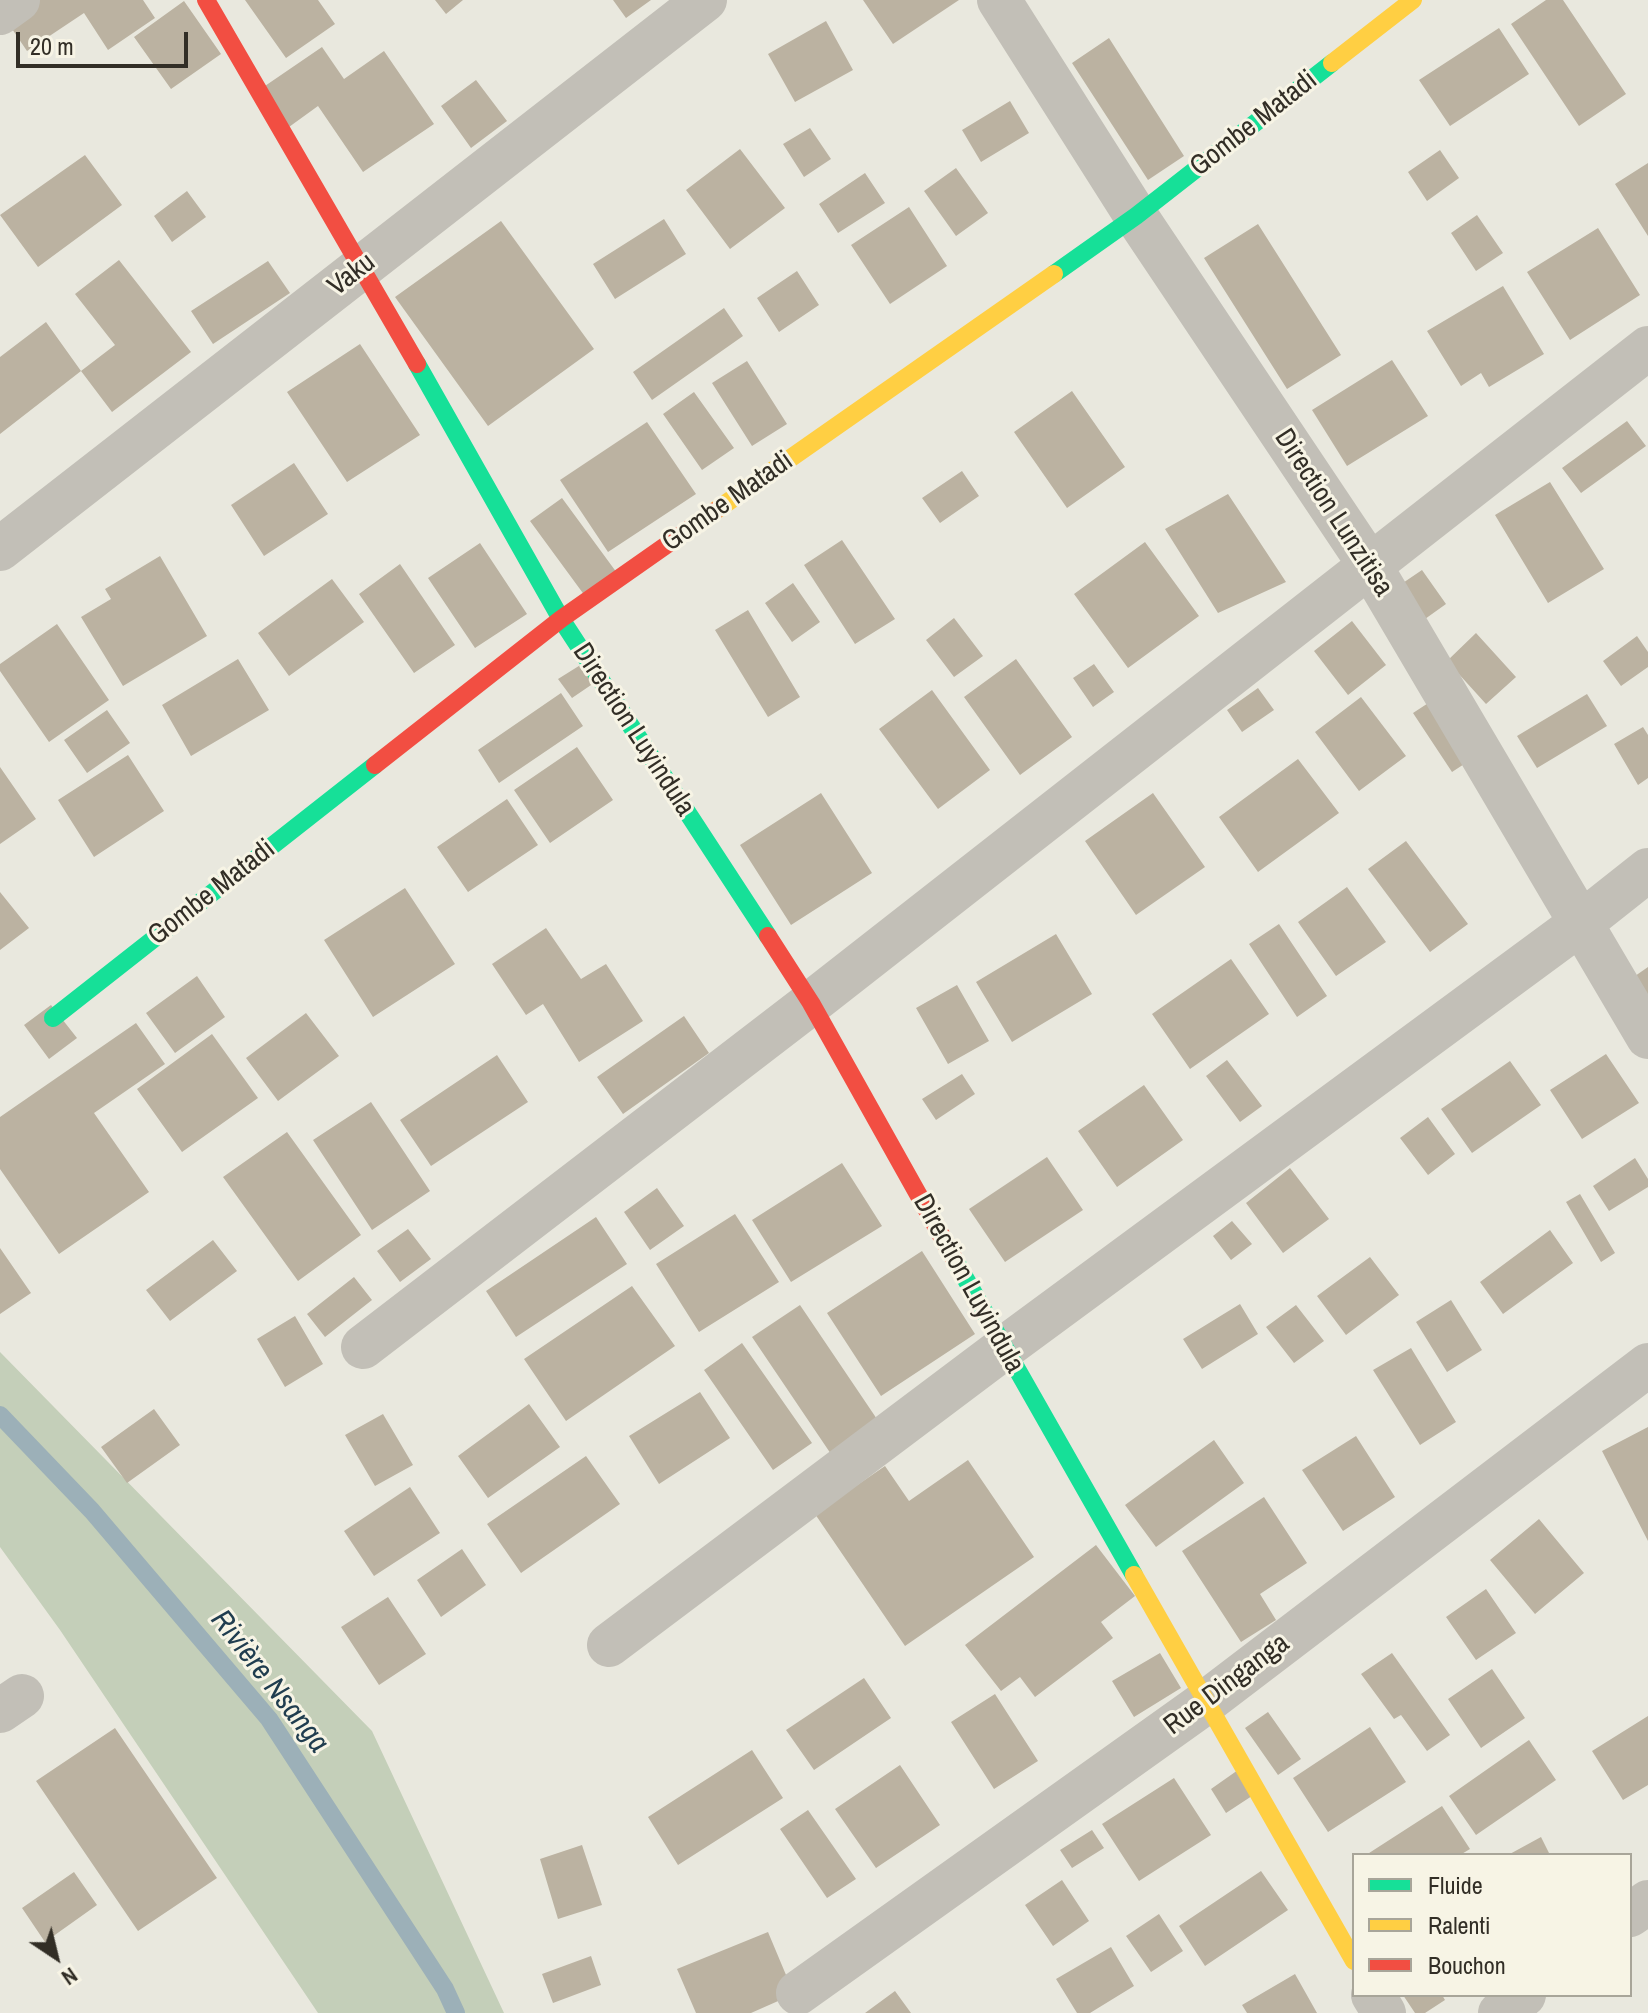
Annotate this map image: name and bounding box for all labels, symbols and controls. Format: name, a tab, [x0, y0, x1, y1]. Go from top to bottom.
scale bar	[20, 16, 192, 66]
text: 20 m	[30, 30, 74, 62]
street label: Gombe Matadi	[1184, 64, 1324, 184]
street label: Vaku	[322, 246, 382, 304]
street label: Direction Lunzitisa	[1266, 423, 1400, 603]
street label: Gombe Matadi	[656, 445, 800, 559]
street label: Direction Luyindula	[565, 637, 701, 823]
street label: Gombe Matadi	[142, 833, 282, 953]
street label: Direction Luyindula	[905, 1189, 1031, 1379]
water label: Rivière Nsanga	[202, 1604, 336, 1760]
street label: Rue Dinganga	[1158, 1627, 1296, 1743]
legend	[1352, 1853, 1632, 1997]
text: Fluide	[1428, 1869, 1483, 1901]
text: Ralenti	[1428, 1909, 1490, 1941]
north arrow	[16, 1917, 96, 1997]
text: Bouchon	[1428, 1949, 1506, 1981]
text: N	[56, 1961, 84, 1993]

